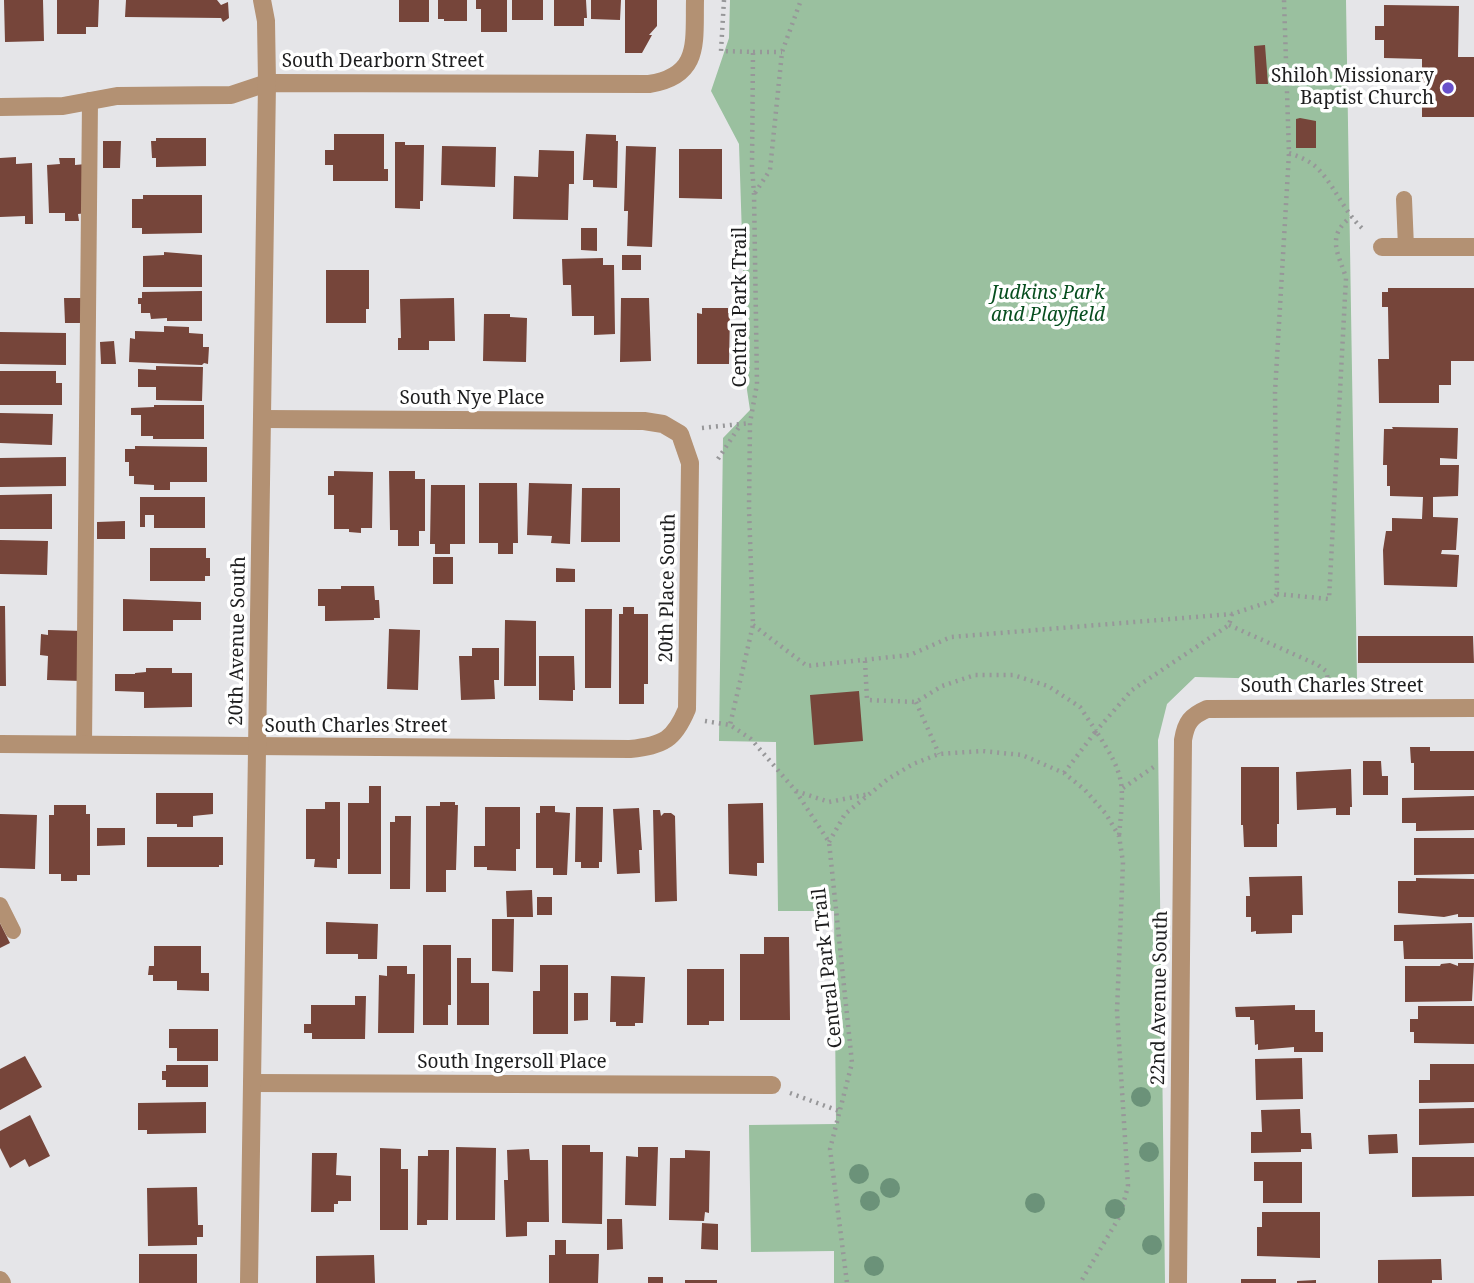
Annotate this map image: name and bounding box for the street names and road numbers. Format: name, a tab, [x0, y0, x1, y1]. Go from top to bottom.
street label: South Dearborn Street	[282, 51, 484, 73]
street label: Central Park Trail	[730, 227, 752, 387]
street label: South Nye Place	[400, 388, 544, 410]
street label: 20th Place South	[655, 513, 681, 663]
street label: 20th Avenue South	[225, 556, 251, 726]
street label: South Charles Street	[1241, 676, 1423, 698]
street label: South Charles Street	[265, 716, 447, 738]
street label: Central Park Trail	[808, 887, 848, 1049]
street label: 22nd Avenue South	[1147, 910, 1173, 1086]
street label: South Ingersoll Place	[417, 1052, 607, 1074]

